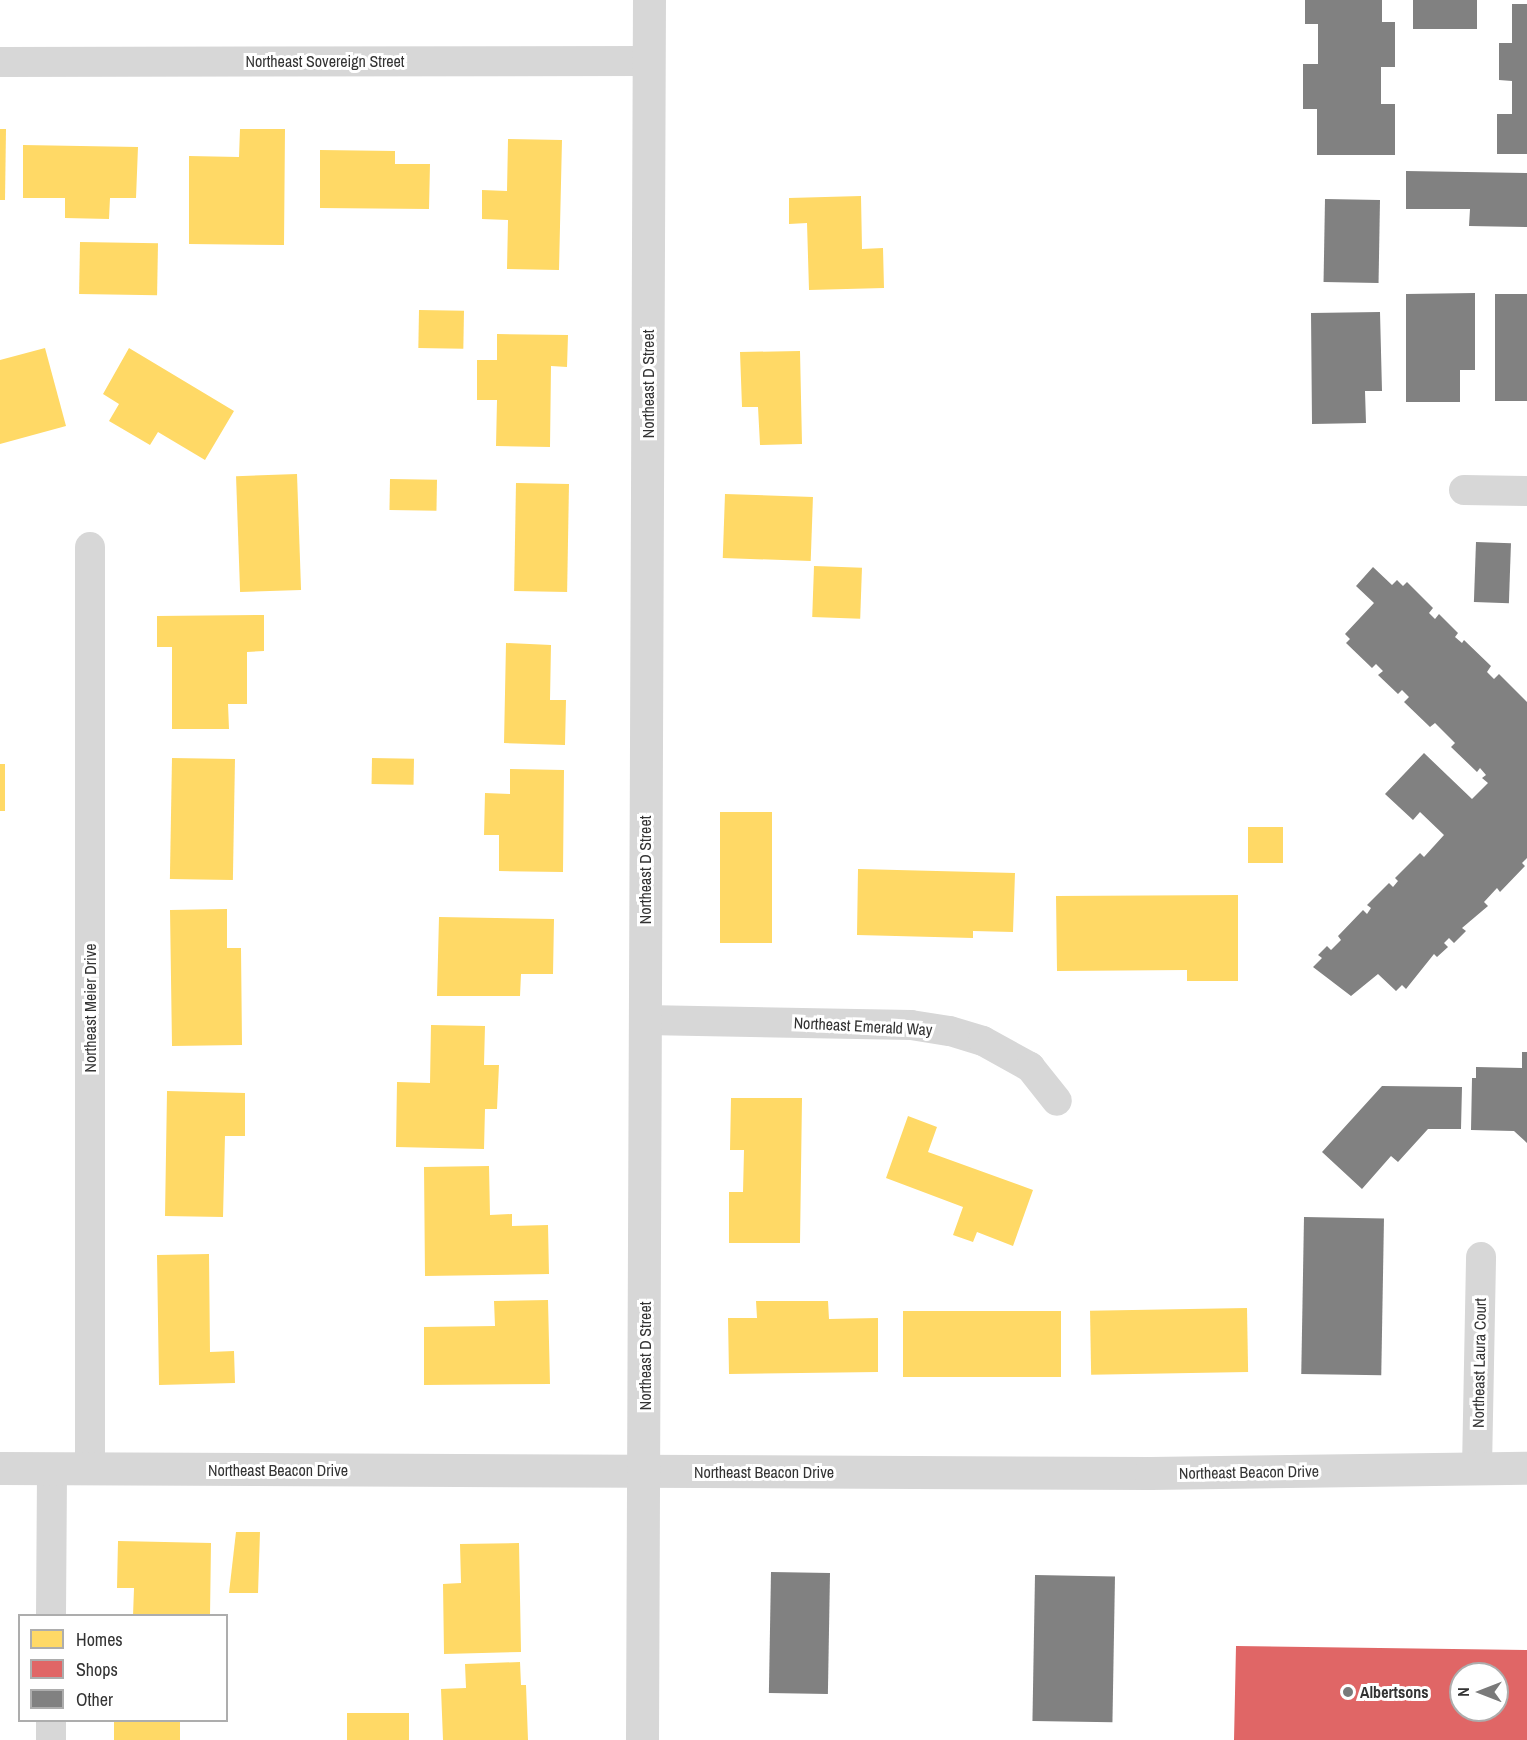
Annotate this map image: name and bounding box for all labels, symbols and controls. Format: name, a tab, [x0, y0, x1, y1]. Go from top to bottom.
street label: Northeast Sovereign Street	[246, 51, 404, 71]
street label: Northeast D Street	[638, 330, 658, 438]
street label: Northeast D Street	[635, 816, 655, 924]
street label: Northeast Meier Drive	[80, 943, 100, 1073]
street label: Northeast Emerald Way	[793, 1013, 933, 1039]
street label: Northeast Laura Court	[1468, 1298, 1490, 1428]
street label: Northeast D Street	[635, 1302, 655, 1410]
street label: Northeast Beacon Drive	[208, 1460, 348, 1480]
street label: Northeast Beacon Drive	[1179, 1461, 1319, 1483]
street label: Northeast Beacon Drive	[694, 1462, 834, 1482]
legend	[18, 1614, 228, 1722]
text: Homes	[76, 1627, 123, 1652]
text: Shops	[76, 1657, 118, 1682]
north arrow	[1449, 1662, 1509, 1722]
place label: Albertsons	[1360, 1682, 1429, 1702]
marker: Albertsons	[1341, 1685, 1355, 1699]
text: Other	[76, 1687, 113, 1712]
text: N	[1452, 1687, 1474, 1697]

